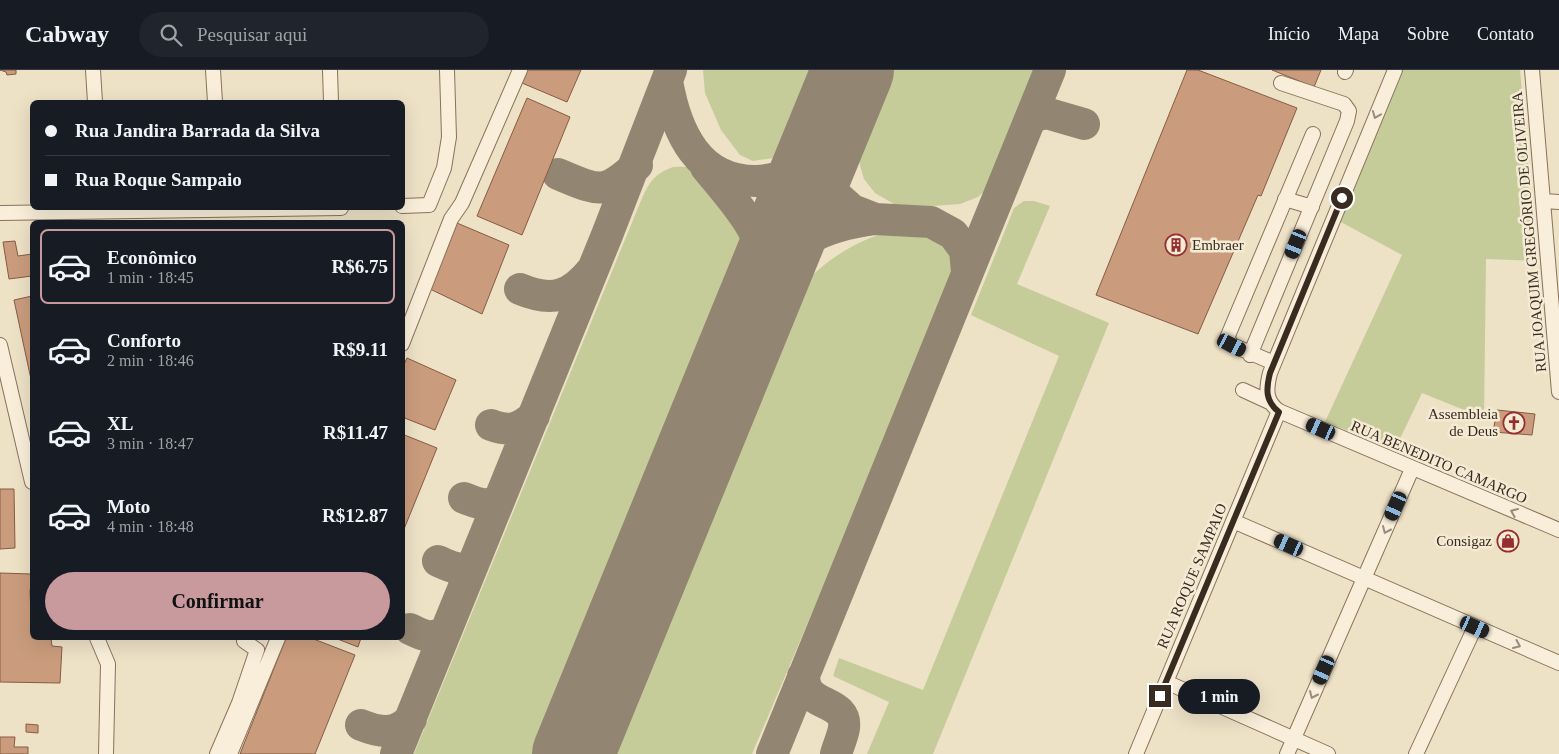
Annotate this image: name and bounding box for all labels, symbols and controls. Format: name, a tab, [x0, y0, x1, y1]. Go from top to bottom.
search box	[139, 12, 489, 57]
text: Cabway	[25, 21, 109, 47]
icon: search	[157, 21, 185, 49]
text: Pesquisar aqui	[197, 24, 307, 45]
text: Início	[1268, 24, 1310, 44]
text: Mapa	[1338, 24, 1379, 44]
text: Sobre	[1407, 24, 1449, 44]
text: Contato	[1477, 24, 1534, 44]
street label: RUA JOAQUIM GREGÓRIO DE OLIVEIRA	[1509, 91, 1549, 373]
one-way arrow	[1372, 110, 1382, 119]
text: Rua Jandira Barrada da Silva	[75, 120, 320, 141]
text: Rua Roque Sampaio	[75, 169, 242, 190]
route start	[1331, 187, 1353, 209]
car	[1283, 227, 1308, 261]
building icon: Embraer	[1164, 233, 1188, 257]
place label: Embraer	[1192, 237, 1244, 253]
icon: car	[47, 244, 92, 289]
text: Econômico	[107, 247, 197, 268]
text: R$6.75	[332, 256, 388, 277]
text: 1 min · 18:45	[107, 269, 194, 286]
icon: car	[47, 327, 92, 372]
text: Conforto	[107, 330, 181, 351]
car	[1215, 332, 1248, 358]
text: R$9.11	[333, 339, 388, 360]
text: 2 min · 18:46	[107, 352, 194, 369]
place label: Assembleia de Deus	[1428, 406, 1498, 439]
icon: car	[47, 410, 92, 455]
church icon: Assembleia de Deus	[1502, 411, 1526, 435]
text: XL	[107, 413, 133, 434]
car	[1304, 416, 1337, 442]
street label: RUA BENEDITO CAMARGO	[1349, 418, 1530, 506]
text: R$11.47	[323, 422, 388, 443]
text: 3 min · 18:47	[107, 435, 194, 452]
car	[1383, 489, 1408, 523]
icon: car	[47, 493, 92, 538]
text: Moto	[107, 496, 150, 517]
street label: RUA ROQUE SAMPAIO	[1154, 501, 1230, 651]
text: R$12.87	[322, 505, 388, 526]
one-way arrow	[1510, 507, 1519, 518]
text: 4 min · 18:48	[107, 518, 194, 535]
one-way arrow	[1381, 525, 1392, 534]
shop icon: Consigaz	[1496, 529, 1520, 553]
car	[1272, 532, 1305, 558]
place label: Consigaz	[1436, 533, 1492, 549]
button: Confirmar	[45, 572, 390, 630]
car	[1458, 614, 1491, 640]
one-way arrow	[1512, 639, 1521, 650]
car	[1311, 653, 1336, 687]
callout: 1 min	[1178, 678, 1260, 714]
route end	[1149, 685, 1171, 707]
text: 1 min	[1200, 688, 1238, 705]
one-way arrow	[1308, 690, 1319, 699]

